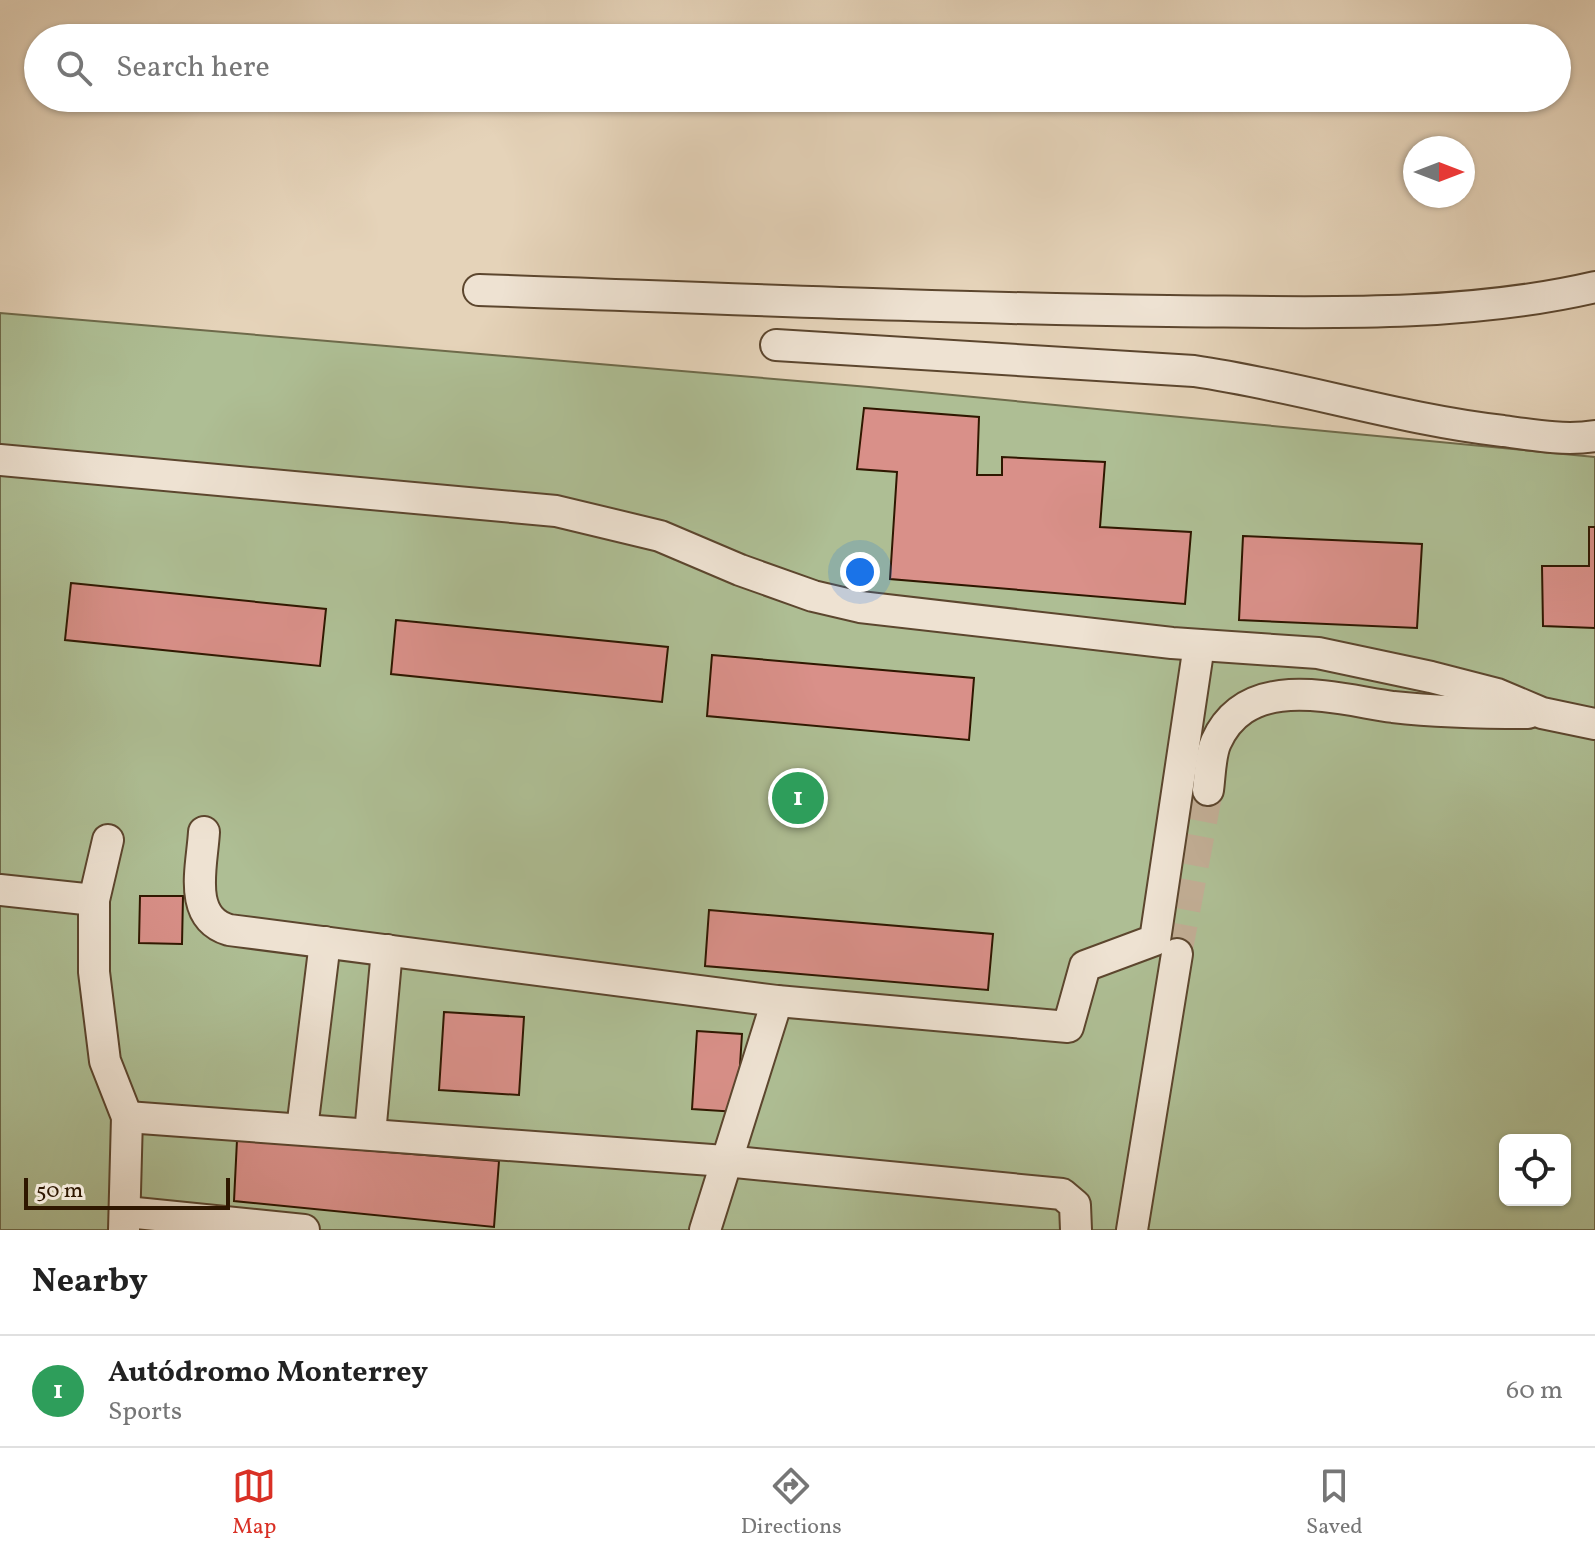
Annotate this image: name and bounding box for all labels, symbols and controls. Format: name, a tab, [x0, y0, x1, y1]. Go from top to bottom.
search box	[24, 24, 1571, 112]
icon: search	[52, 46, 96, 90]
text: Search here	[116, 47, 270, 89]
north arrow	[1403, 136, 1475, 208]
your location	[840, 552, 880, 592]
pin: 1	[772, 768, 824, 828]
map controls	[1499, 1134, 1571, 1206]
button: locate	[1499, 1134, 1571, 1206]
scale bar	[24, 1174, 230, 1210]
text: 50 m	[36, 1176, 83, 1207]
text: Nearby	[32, 1259, 148, 1306]
text: Autódromo Monterrey	[108, 1352, 428, 1394]
text: 1	[53, 1373, 63, 1409]
text: 60 m	[1506, 1373, 1563, 1409]
text: Sports	[108, 1394, 182, 1430]
tab: Map	[232, 1464, 276, 1543]
tab: Directions	[741, 1464, 842, 1543]
tab: Saved	[1306, 1464, 1363, 1543]

